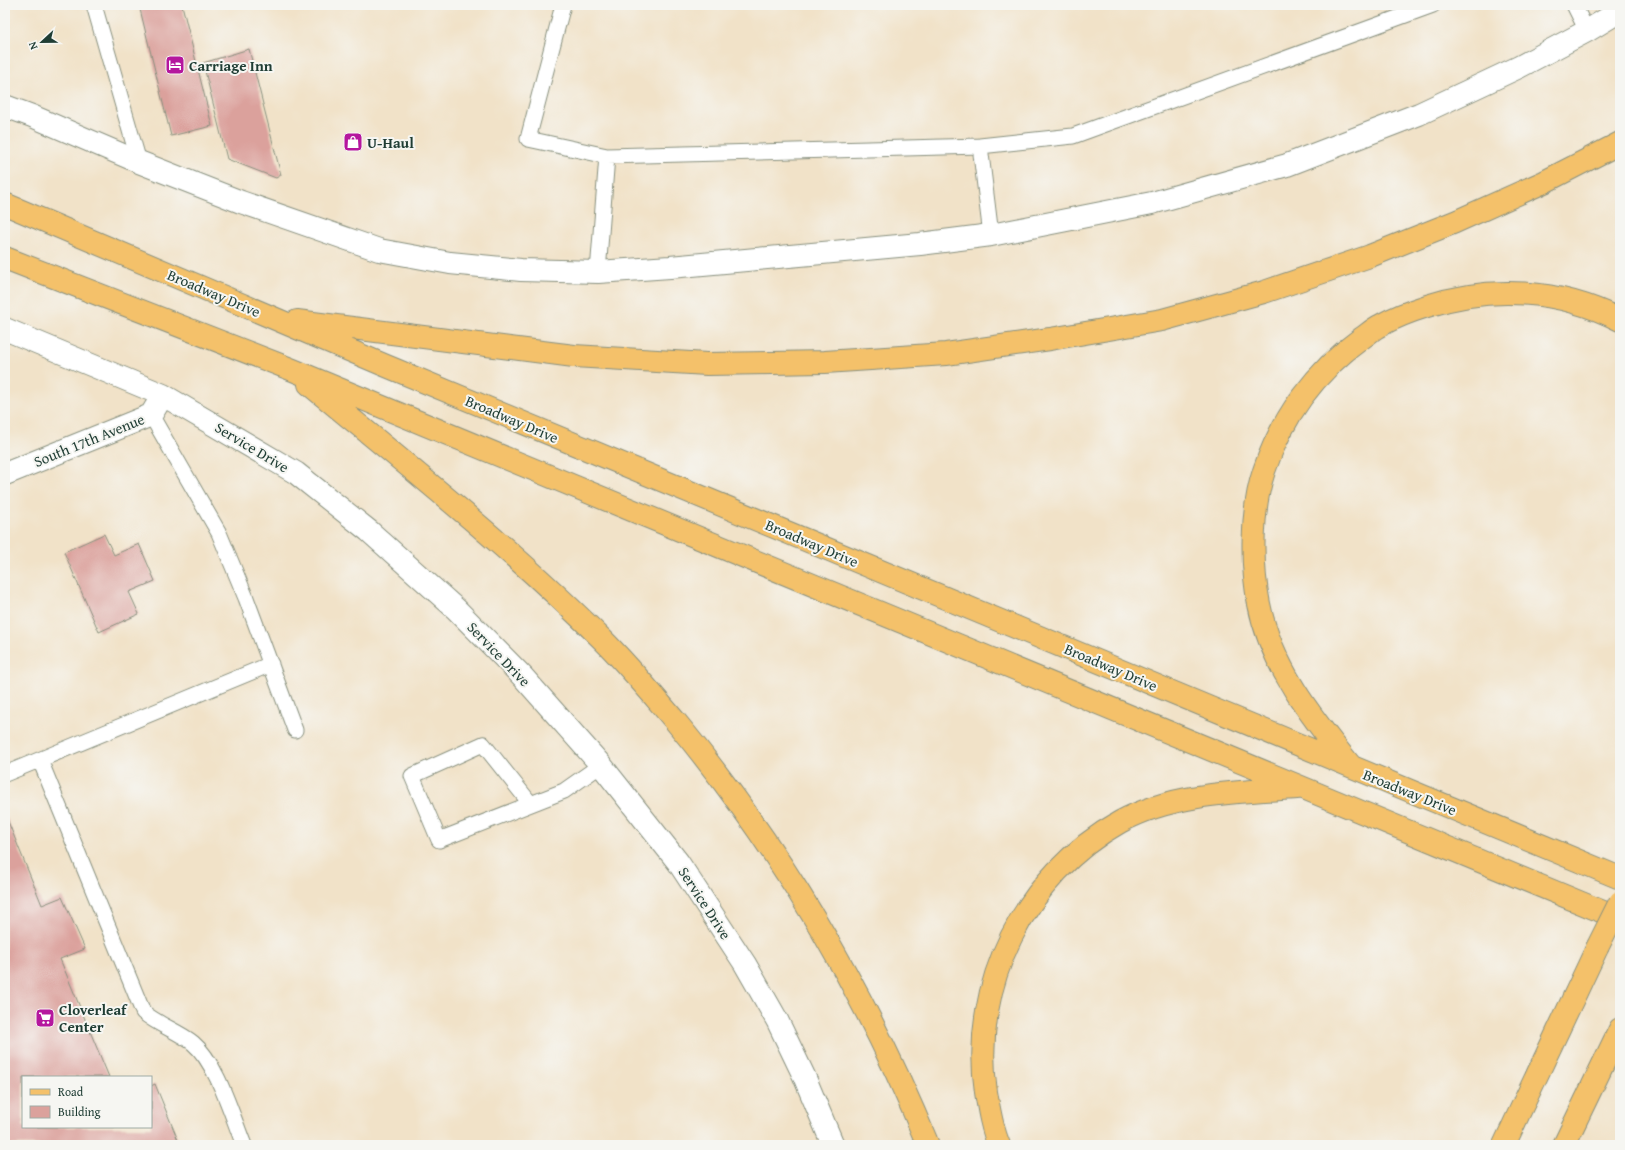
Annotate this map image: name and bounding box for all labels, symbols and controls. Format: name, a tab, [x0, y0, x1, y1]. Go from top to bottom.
north arrow	[22, 22, 62, 62]
text: N	[24, 39, 42, 52]
hotel icon: Carriage Inn	[164, 54, 186, 76]
place label: Carriage Inn	[189, 55, 273, 76]
shop icon: U-Haul	[342, 131, 364, 153]
place label: U-Haul	[367, 132, 414, 153]
street label: Broadway Drive	[164, 264, 264, 322]
street label: Broadway Drive	[462, 390, 562, 448]
street label: South 17th Avenue	[31, 408, 147, 472]
street label: Service Drive	[211, 417, 293, 477]
street label: Broadway Drive	[762, 514, 862, 572]
street label: Service Drive	[463, 617, 535, 691]
street label: Broadway Drive	[1061, 638, 1161, 696]
street label: Broadway Drive	[1360, 764, 1460, 820]
street label: Service Drive	[674, 863, 736, 943]
place label: Cloverleaf Center	[59, 999, 128, 1037]
supermarket icon: Cloverleaf Center	[34, 1007, 56, 1029]
legend	[22, 1076, 152, 1128]
text: Road	[58, 1083, 84, 1100]
text: Building	[58, 1103, 101, 1120]

